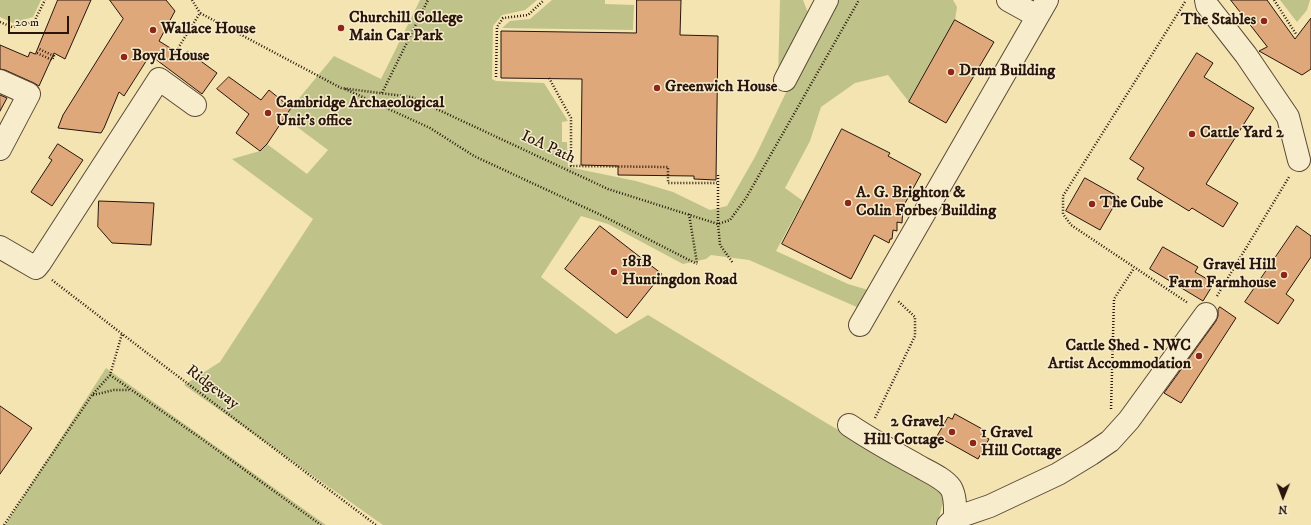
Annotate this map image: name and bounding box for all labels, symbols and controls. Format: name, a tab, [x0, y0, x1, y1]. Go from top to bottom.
scale bar	[10, 8, 71, 34]
place label: Churchill College Main Car Park	[349, 9, 463, 47]
place label: The Stables	[1181, 11, 1256, 31]
text: 20 m	[15, 15, 39, 30]
marker: The Stables	[1259, 16, 1269, 26]
place label: Wallace House	[161, 20, 256, 40]
marker: Churchill College Main Car Park	[336, 23, 346, 33]
marker: Wallace House	[148, 25, 158, 35]
place label: Boyd House	[132, 47, 209, 67]
marker: Boyd House	[119, 52, 129, 62]
place label: Drum Building	[959, 62, 1055, 82]
marker: Drum Building	[946, 67, 956, 77]
place label: Greenwich House	[665, 78, 777, 98]
marker: Greenwich House	[652, 83, 662, 93]
place label: Cambridge Archaeological Unit's office	[276, 94, 444, 132]
marker: Cambridge Archaeological Unit's office	[263, 108, 273, 118]
place label: Cattle Yard 2	[1200, 124, 1284, 144]
street label: IoA Path	[518, 127, 578, 169]
marker: Cattle Yard 2	[1187, 129, 1197, 139]
place label: A. G. Brighton & Colin Forbes Building	[856, 184, 996, 222]
place label: The Cube	[1100, 194, 1163, 214]
marker: A. G. Brighton & Colin Forbes Building	[843, 198, 853, 208]
marker: The Cube	[1087, 199, 1097, 209]
place label: 181B Huntingdon Road	[622, 253, 737, 291]
place label: Gravel Hill Farm Farmhouse	[1169, 256, 1276, 294]
marker: 181B Huntingdon Road	[609, 267, 619, 277]
marker: Gravel Hill Farm Farmhouse	[1279, 270, 1289, 280]
place label: Cattle Shed - NWC Artist Accommodation	[1048, 337, 1191, 375]
marker: Cattle Shed - NWC Artist Accommodation	[1194, 351, 1204, 361]
street label: Ridgeway	[182, 362, 242, 414]
place label: 2 Gravel Hill Cottage	[864, 413, 944, 451]
place label: 1 Gravel Hill Cottage	[981, 424, 1061, 462]
marker: 2 Gravel Hill Cottage	[947, 427, 957, 437]
marker: 1 Gravel Hill Cottage	[968, 438, 978, 448]
north arrow	[1263, 477, 1303, 517]
text: N	[1278, 502, 1287, 516]

